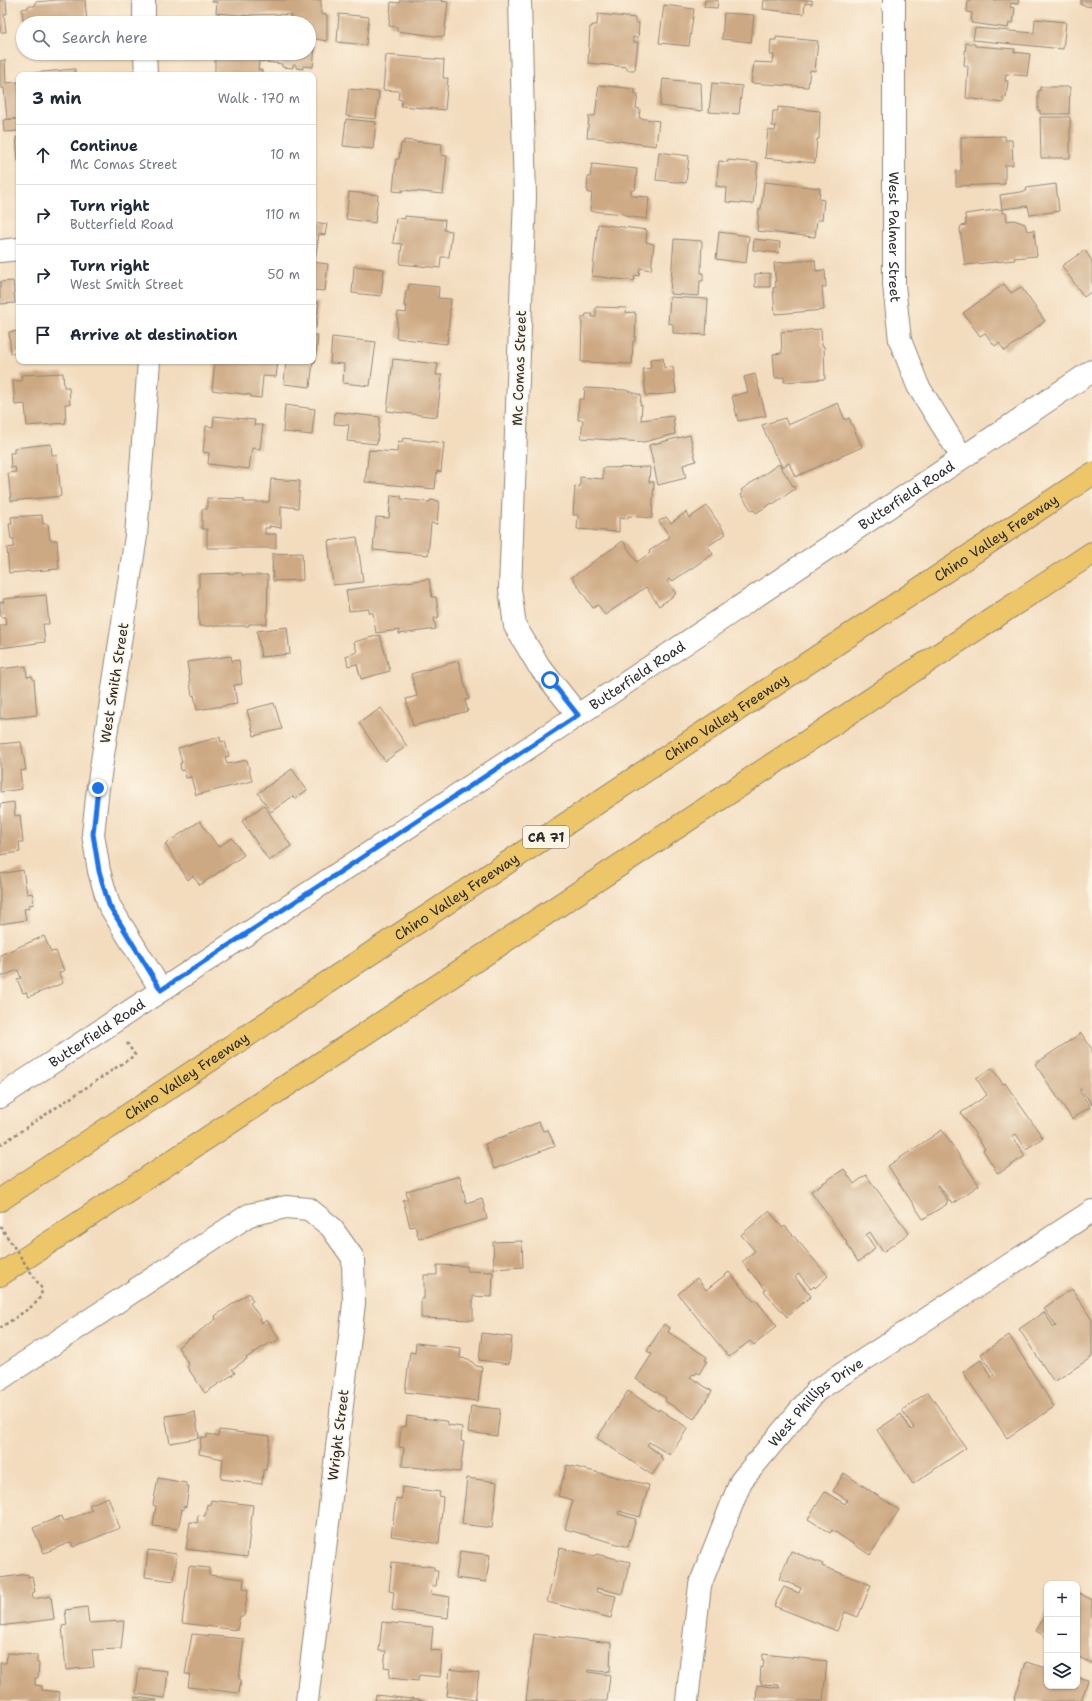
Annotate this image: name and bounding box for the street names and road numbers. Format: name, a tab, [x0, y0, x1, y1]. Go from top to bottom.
street label: West Palmer Street	[885, 172, 905, 303]
street label: Mc Comas Street	[508, 310, 530, 426]
street label: Butterfield Road	[855, 457, 958, 534]
street label: Chino Valley Freeway	[930, 490, 1061, 586]
street label: West Smith Street	[96, 621, 132, 745]
street label: Butterfield Road	[586, 637, 689, 714]
street label: Chino Valley Freeway	[661, 669, 792, 765]
road number: CA 71	[523, 826, 569, 848]
street label: Chino Valley Freeway	[391, 849, 522, 944]
street label: Butterfield Road	[45, 995, 148, 1071]
street label: Chino Valley Freeway	[121, 1028, 252, 1124]
street label: West Phillips Drive	[764, 1354, 867, 1451]
street label: Wright Street	[323, 1388, 353, 1482]

